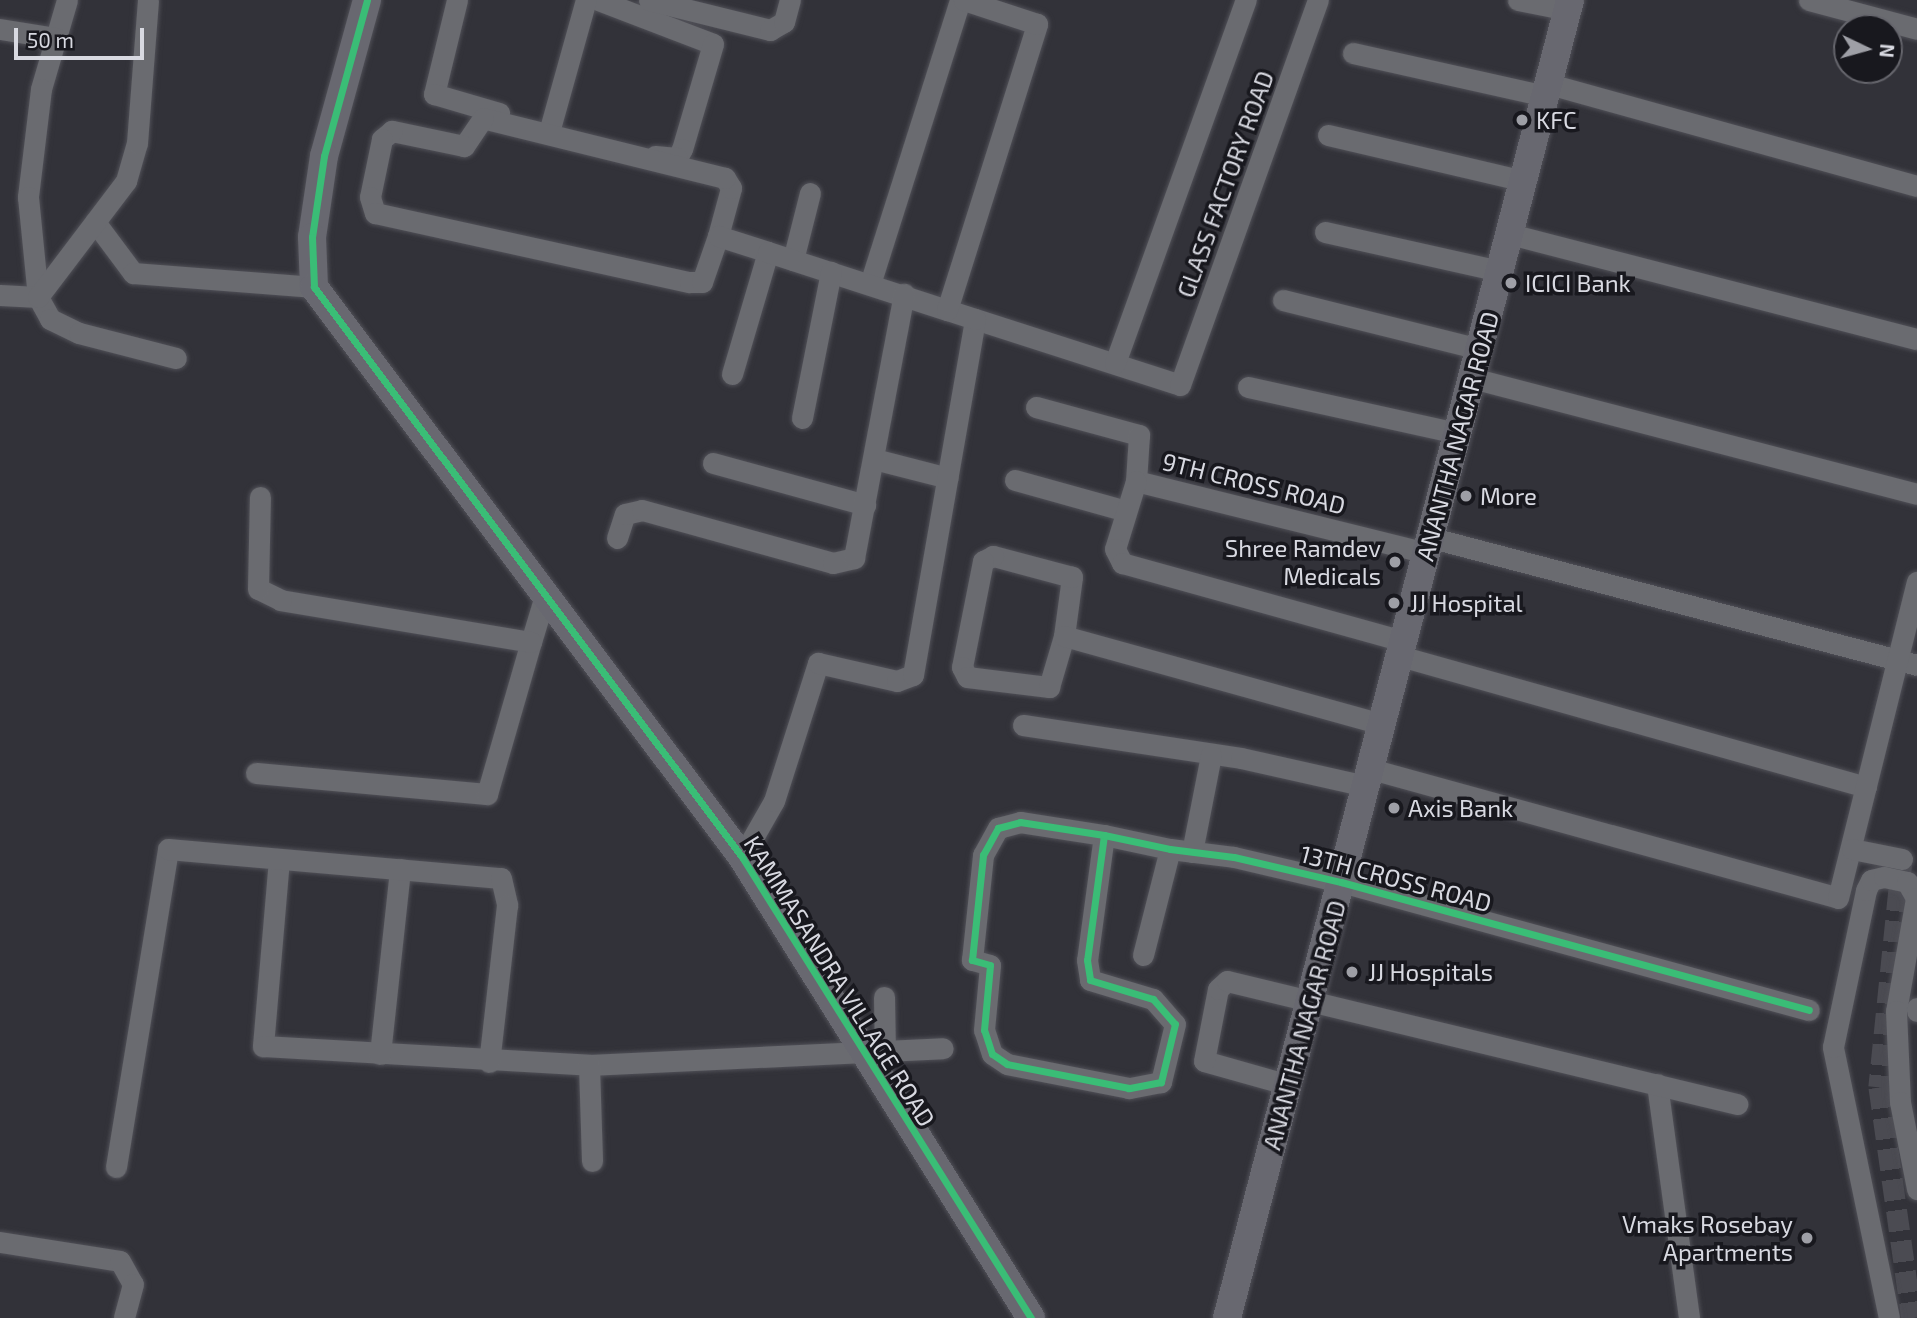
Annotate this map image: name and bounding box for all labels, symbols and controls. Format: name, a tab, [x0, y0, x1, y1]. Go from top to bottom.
scale bar	[18, 14, 147, 58]
north arrow	[1833, 14, 1903, 84]
text: 50 m	[27, 27, 74, 52]
text: N	[1875, 43, 1899, 59]
street label: GLASS FACTORY ROAD	[1170, 66, 1280, 302]
place label: KFC	[1536, 106, 1577, 134]
marker: KFC	[1514, 112, 1530, 128]
place label: ICICI Bank	[1525, 269, 1631, 297]
marker: ICICI Bank	[1503, 275, 1519, 291]
street label: ANANTHA NAGAR ROAD	[1410, 308, 1504, 564]
street label: 9TH CROSS ROAD	[1160, 446, 1348, 520]
place label: More	[1480, 482, 1537, 510]
marker: More	[1458, 488, 1474, 504]
place label: Shree Ramdev Medicals	[1225, 534, 1381, 590]
marker: Shree Ramdev Medicals	[1387, 554, 1403, 570]
place label: JJ Hospital	[1410, 589, 1523, 617]
marker: JJ Hospital	[1384, 593, 1404, 613]
place label: Axis Bank	[1408, 794, 1513, 822]
marker: Axis Bank	[1386, 800, 1402, 816]
street label: KAMMASANDRA VILLAGE ROAD	[738, 830, 942, 1132]
street label: 13TH CROSS ROAD	[1297, 839, 1495, 917]
street label: ANANTHA NAGAR ROAD	[1257, 897, 1351, 1153]
place label: JJ Hospitals	[1368, 958, 1493, 986]
marker: JJ Hospitals	[1342, 962, 1362, 982]
place label: Vmaks Rosebay Apartments	[1622, 1210, 1793, 1266]
marker: Vmaks Rosebay Apartments	[1799, 1230, 1815, 1246]

